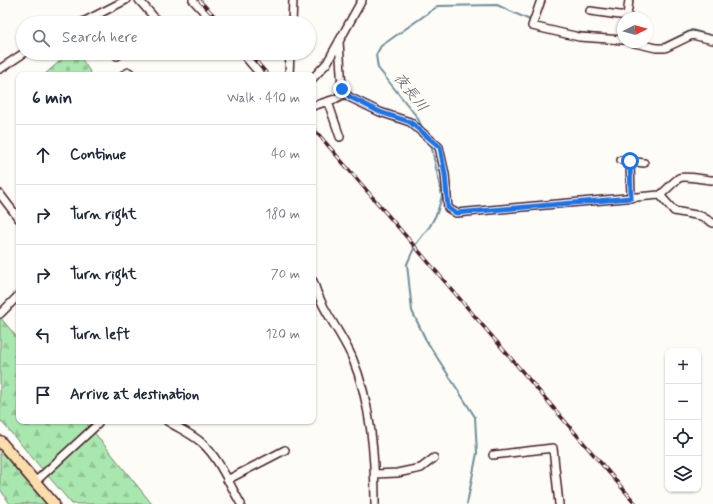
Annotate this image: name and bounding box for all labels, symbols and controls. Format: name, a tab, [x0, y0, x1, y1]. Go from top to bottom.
north arrow	[617, 12, 653, 48]
search box	[16, 16, 316, 60]
icon: search	[30, 27, 52, 49]
text: Search here	[62, 28, 138, 48]
water label: 夜長川	[388, 69, 432, 117]
route end	[333, 80, 351, 98]
text: 6 min	[32, 87, 72, 109]
text: Walk · 410 m	[227, 90, 300, 107]
icon: ahead	[32, 144, 54, 166]
text: Continue	[70, 145, 126, 165]
text: 40 m	[271, 146, 300, 163]
route start	[621, 152, 639, 170]
icon: right	[32, 204, 54, 226]
text: Turn right	[70, 205, 137, 225]
text: 180 m	[265, 206, 300, 223]
icon: right	[32, 264, 54, 286]
text: Turn right	[70, 265, 137, 285]
text: 70 m	[271, 266, 300, 283]
icon: left	[32, 324, 54, 346]
text: Turn left	[70, 325, 130, 345]
text: 120 m	[266, 326, 300, 343]
map controls	[665, 348, 701, 492]
button: +	[665, 348, 701, 384]
icon: arrive	[32, 384, 54, 406]
button: −	[665, 384, 701, 420]
text: Arrive at destination	[70, 385, 199, 405]
button: locate	[665, 420, 701, 456]
button: layers	[665, 456, 701, 492]

